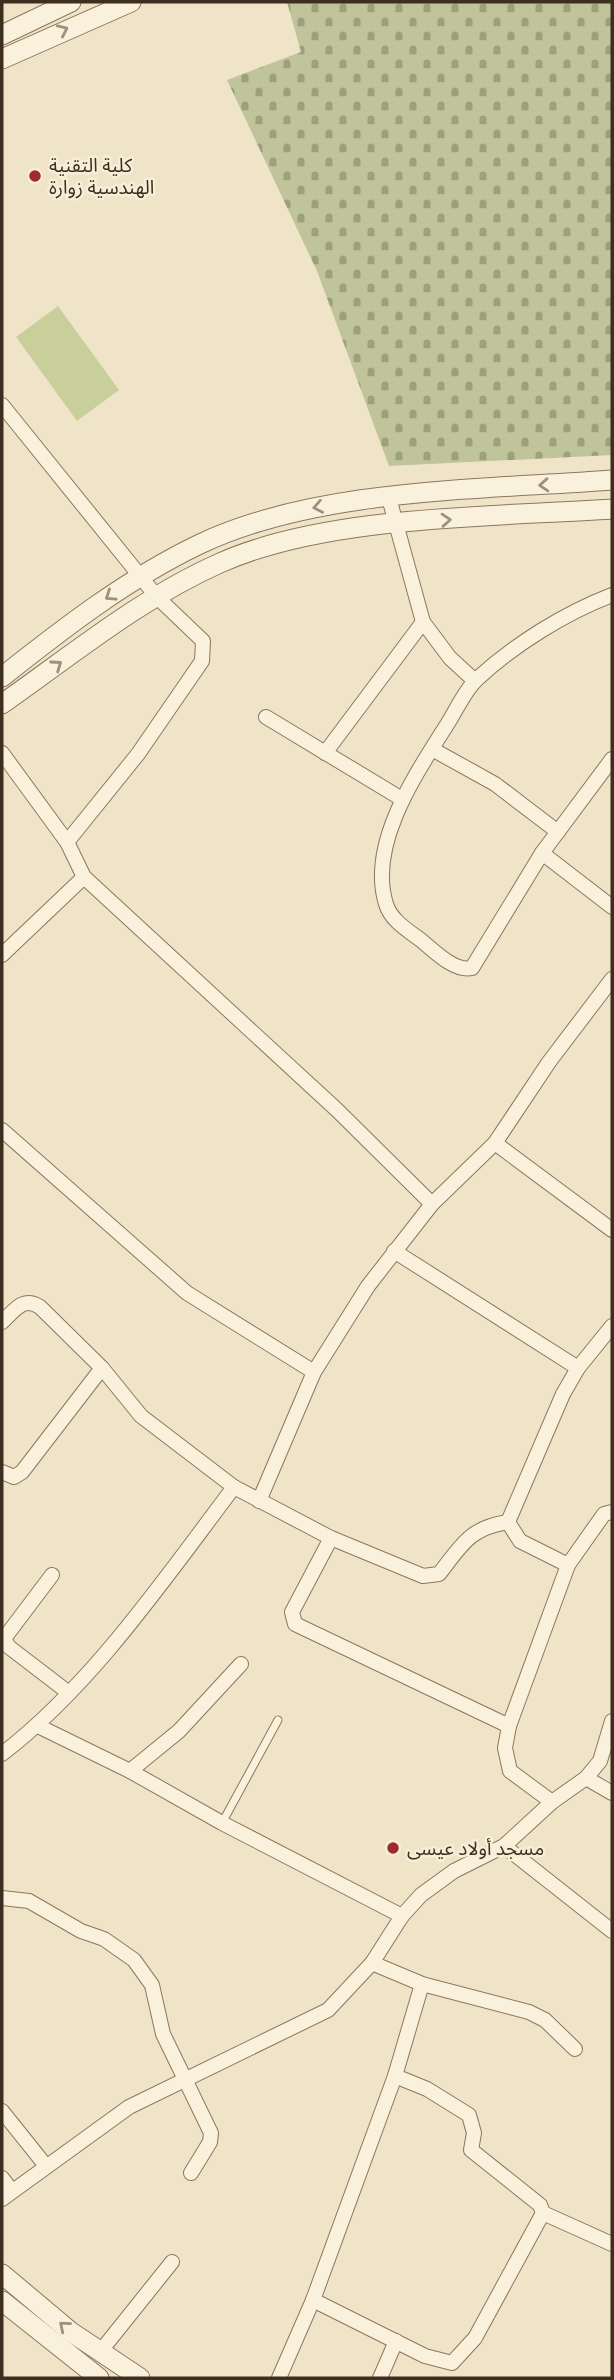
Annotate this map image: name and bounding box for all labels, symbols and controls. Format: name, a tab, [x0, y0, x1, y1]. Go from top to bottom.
one-way arrow	[56, 24, 69, 38]
place label: كلية التقنية الهندسية زوارة	[49, 153, 154, 199]
marker: كلية التقنية الهندسية زوارة	[27, 168, 43, 184]
one-way arrow	[538, 478, 549, 493]
one-way arrow	[312, 499, 324, 514]
one-way arrow	[441, 513, 452, 528]
one-way arrow	[105, 588, 118, 601]
one-way arrow	[49, 660, 62, 673]
place label: مسجد أولاد عيسى	[407, 1836, 544, 1860]
marker: مسجد أولاد عيسى	[385, 1840, 401, 1856]
one-way arrow	[59, 2321, 71, 2334]

